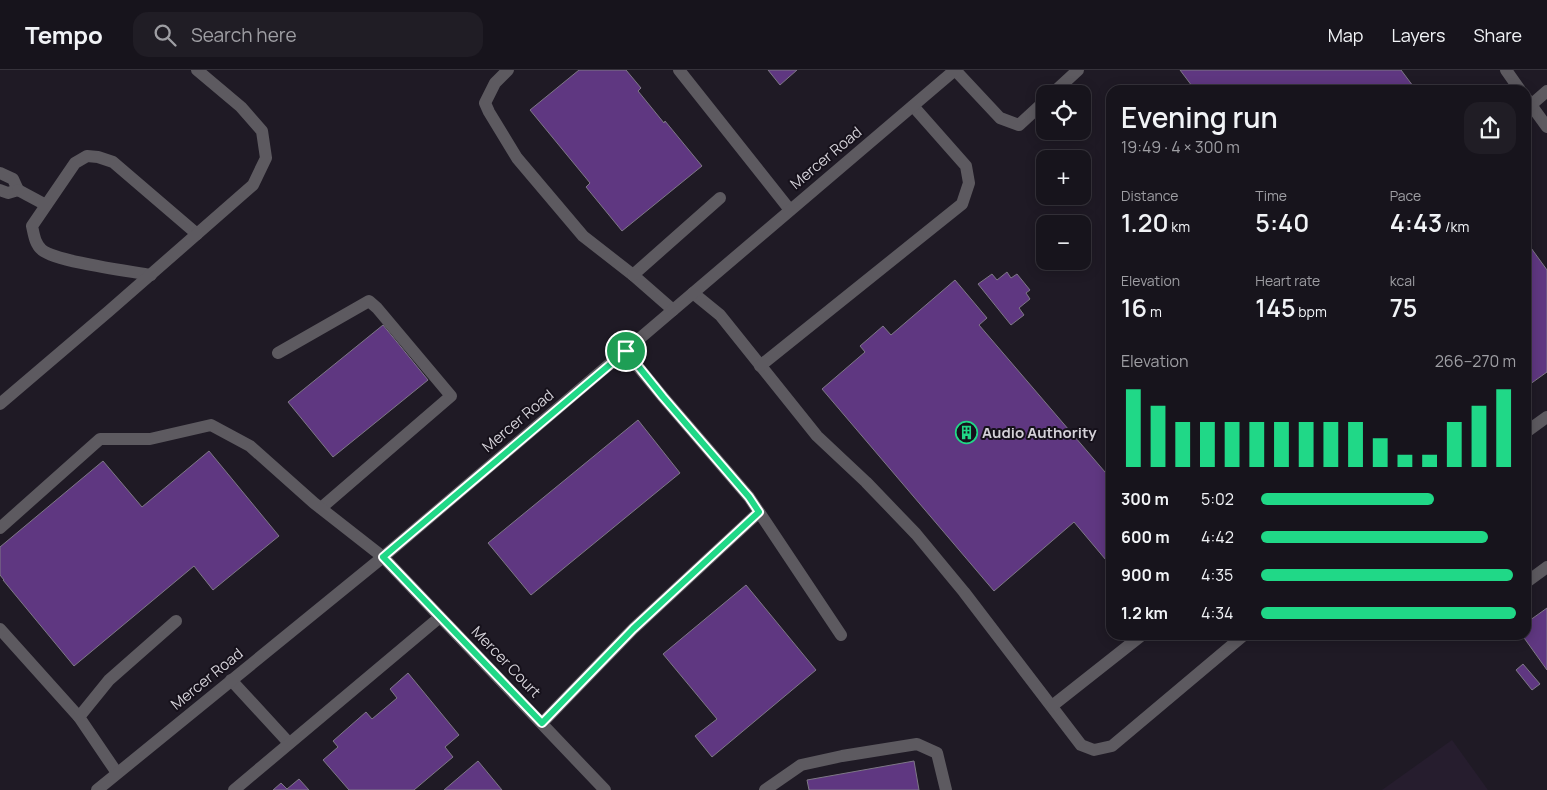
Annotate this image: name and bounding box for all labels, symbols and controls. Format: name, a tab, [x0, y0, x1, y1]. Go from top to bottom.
search box	[133, 12, 483, 57]
text: Tempo	[25, 18, 103, 51]
icon: search	[151, 21, 179, 49]
text: Search here	[191, 22, 297, 48]
text: Map	[1328, 23, 1363, 47]
text: Layers	[1391, 23, 1445, 47]
text: Share	[1473, 23, 1522, 47]
map controls	[1036, 85, 1091, 270]
button: locate	[1036, 85, 1091, 140]
text: Evening run	[1121, 98, 1278, 136]
button: share	[1464, 102, 1516, 154]
street label: Mercer Road	[785, 121, 866, 194]
text: 19:49 · 4 × 300 m	[1121, 136, 1240, 158]
button: +	[1036, 150, 1091, 205]
text: Distance	[1121, 186, 1178, 205]
text: Time	[1255, 186, 1287, 205]
text: Pace	[1390, 186, 1421, 205]
text: 1.20	[1121, 205, 1168, 240]
text: 5:40	[1255, 205, 1309, 240]
text: 4:43	[1390, 205, 1442, 240]
button: −	[1036, 215, 1091, 270]
text: km	[1168, 217, 1190, 236]
text: /km	[1442, 217, 1469, 236]
text: Elevation	[1121, 271, 1180, 290]
text: Heart rate	[1255, 271, 1320, 290]
text: kcal	[1390, 271, 1415, 290]
text: 16	[1121, 290, 1147, 325]
text: 145	[1255, 290, 1296, 325]
text: 75	[1390, 290, 1417, 325]
text: m	[1147, 302, 1162, 321]
text: bpm	[1296, 302, 1327, 321]
pin	[605, 330, 647, 372]
icon: arrive	[612, 337, 640, 365]
text: Elevation	[1121, 350, 1189, 372]
text: 266–270 m	[1435, 350, 1516, 372]
street label: Mercer Road	[477, 384, 558, 457]
building icon: Audio Authority	[954, 421, 978, 445]
place label: Audio Authority	[982, 422, 1097, 443]
text: 300 m	[1121, 488, 1169, 510]
text: 5:02	[1201, 488, 1234, 510]
text: 600 m	[1121, 526, 1170, 548]
text: 4:42	[1201, 526, 1234, 548]
text: 900 m	[1121, 564, 1170, 586]
text: 4:35	[1201, 564, 1233, 586]
text: 1.2 km	[1121, 602, 1168, 624]
text: 4:34	[1201, 602, 1234, 624]
street label: Mercer Court	[467, 621, 546, 702]
street label: Mercer Road	[166, 643, 247, 714]

